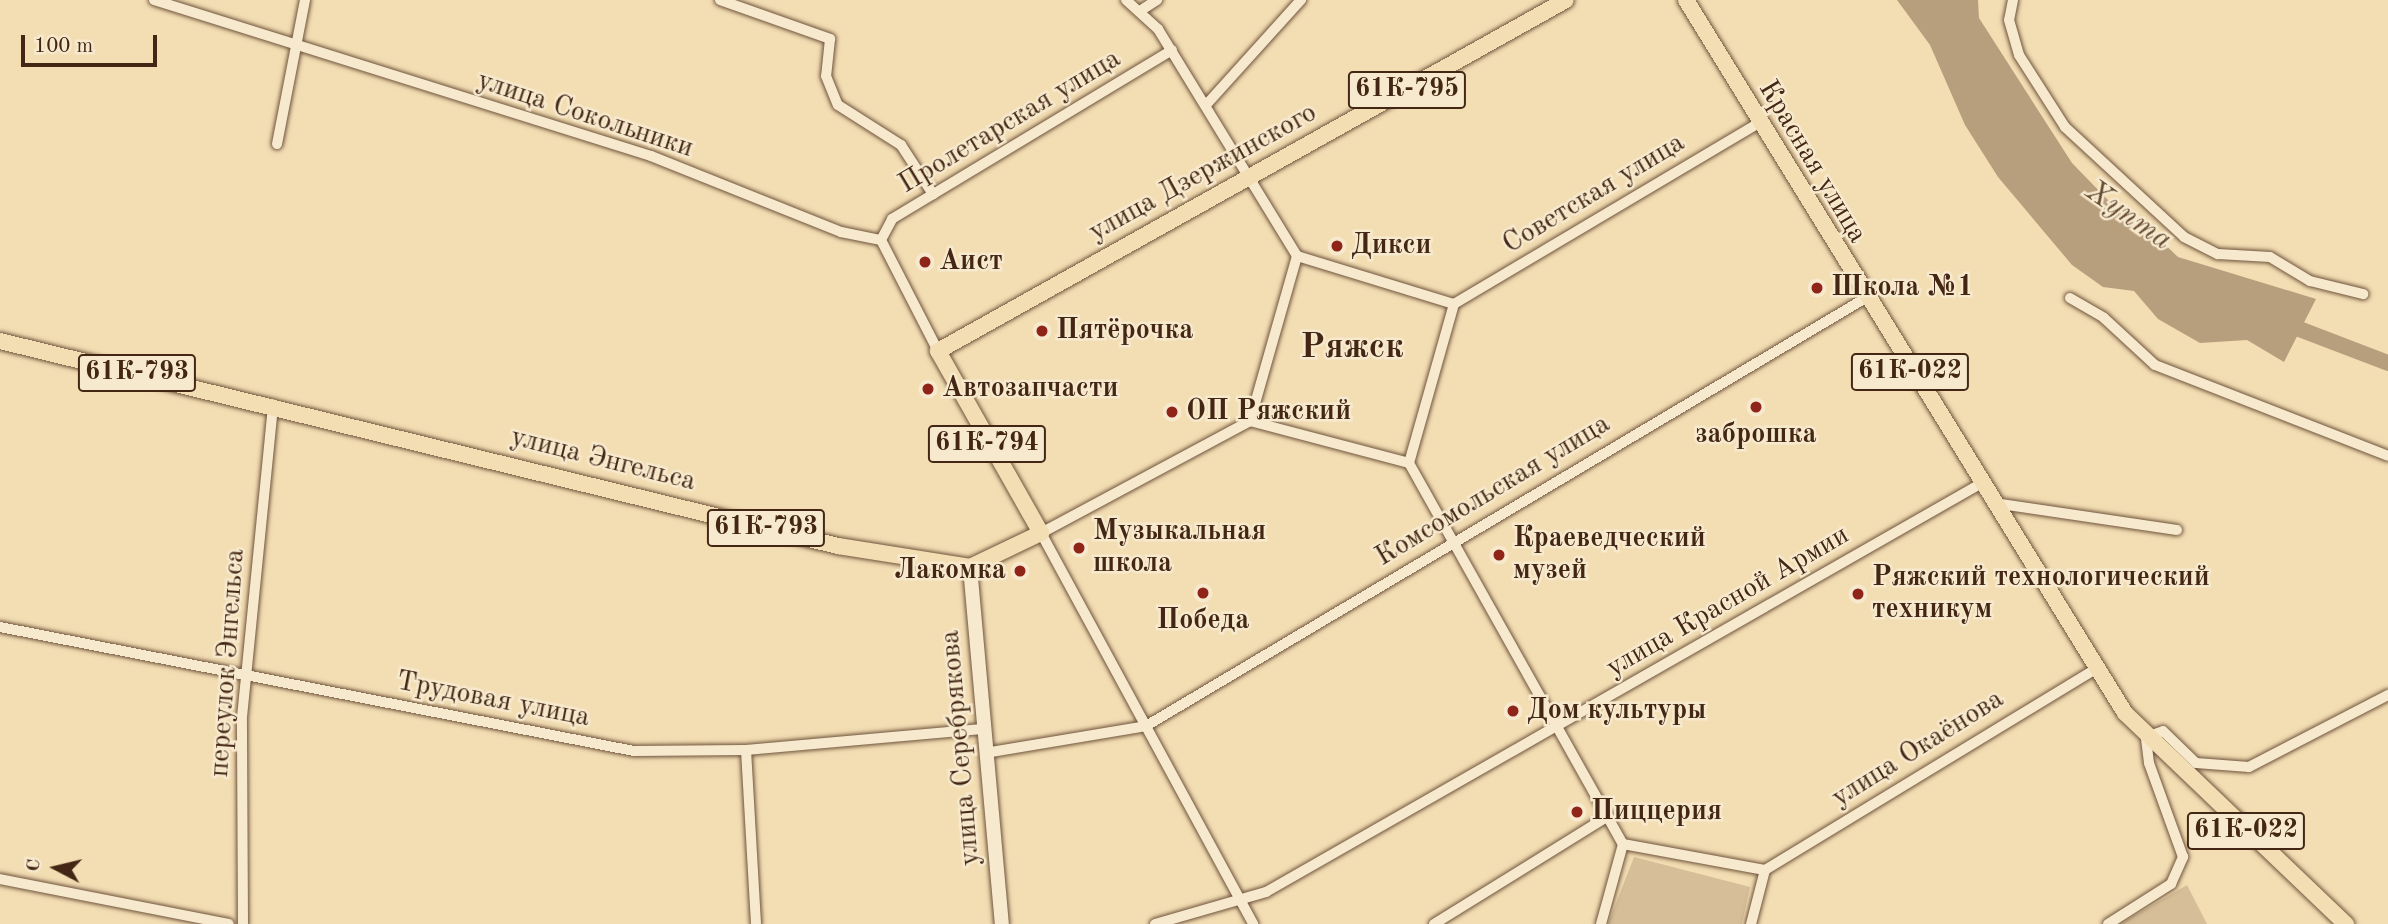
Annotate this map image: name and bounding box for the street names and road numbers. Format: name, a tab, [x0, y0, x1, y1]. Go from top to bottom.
street label: Пролетарская улица	[893, 42, 1127, 202]
street label: улица Сокольники	[473, 64, 697, 166]
road number: 61К-795	[1348, 68, 1466, 113]
street label: Красная улица	[1750, 74, 1874, 250]
street label: улица Дзержинского	[1083, 96, 1323, 250]
street label: Советская улица	[1497, 126, 1691, 262]
road number: 61К-793	[78, 350, 196, 396]
road number: 61К-022	[1850, 350, 1969, 394]
street label: Комсомольская улица	[1370, 408, 1616, 574]
street label: улица Энгельса	[507, 421, 699, 499]
road number: 61К-794	[928, 422, 1046, 466]
road number: 61К-793	[706, 506, 826, 550]
street label: улица Красной Армии	[1601, 519, 1855, 685]
street label: переулок Энгельса	[203, 548, 253, 778]
street label: улица Серебрякова	[934, 629, 988, 867]
street label: Трудовая улица	[393, 665, 593, 735]
street label: улица Окаёнова	[1826, 683, 2010, 815]
road number: 61К-022	[2186, 808, 2306, 853]

